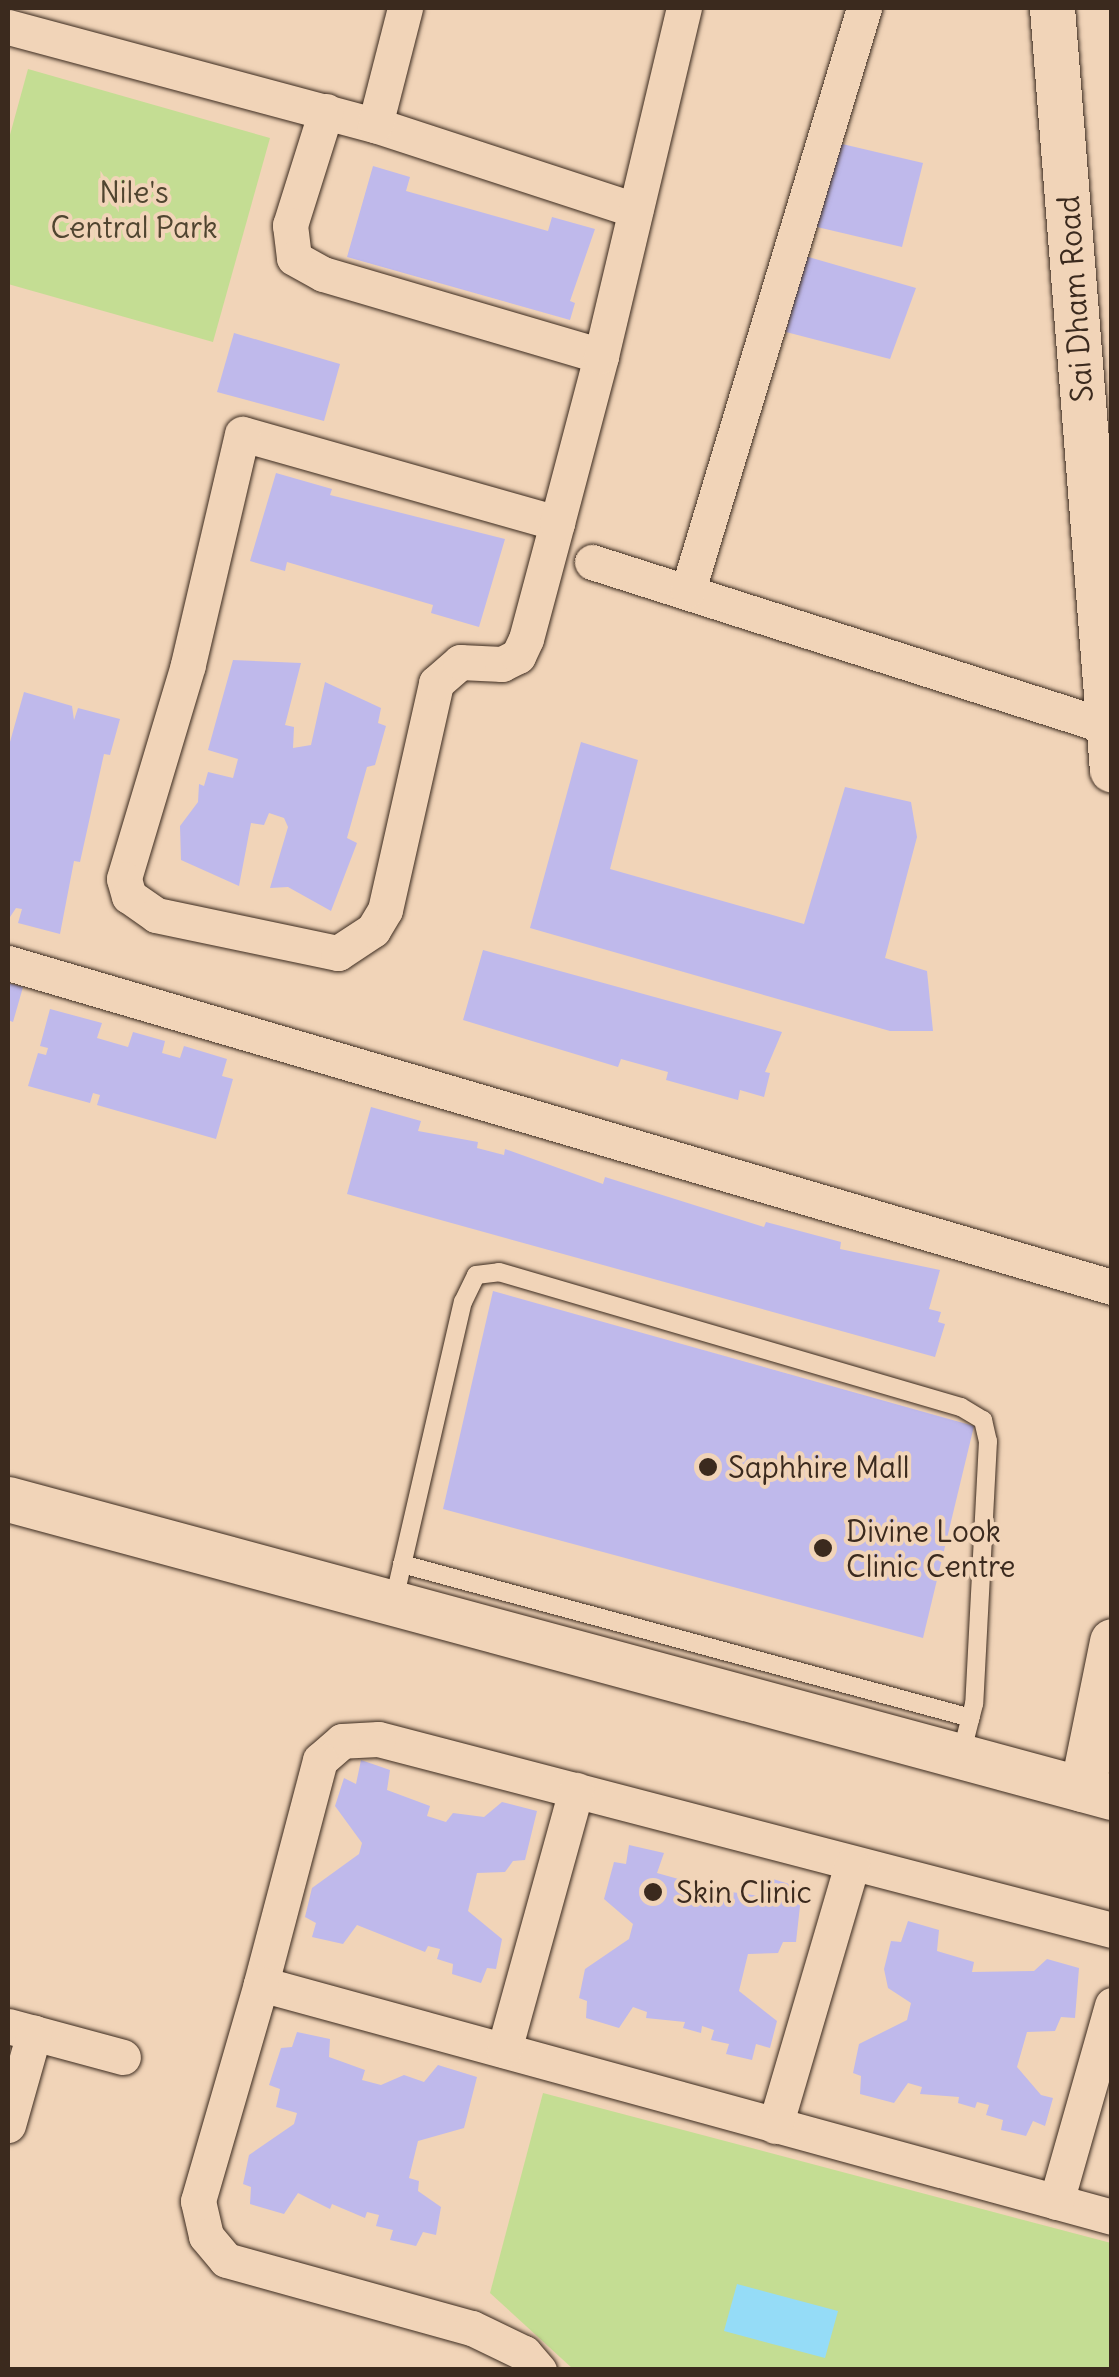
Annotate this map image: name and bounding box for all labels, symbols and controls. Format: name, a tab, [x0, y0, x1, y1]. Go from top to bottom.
park label: Nile's Central Park	[50, 174, 218, 244]
street label: Sai Dham Road	[1050, 194, 1100, 404]
place label: Saphhire Mall	[728, 1449, 910, 1485]
marker: Saphhire Mall	[697, 1456, 719, 1478]
place label: Divine Look Clinic Centre	[846, 1513, 1016, 1584]
marker: Divine Look Clinic Centre	[810, 1535, 836, 1561]
place label: Skin Clinic	[676, 1874, 812, 1910]
marker: Skin Clinic	[640, 1879, 666, 1905]

